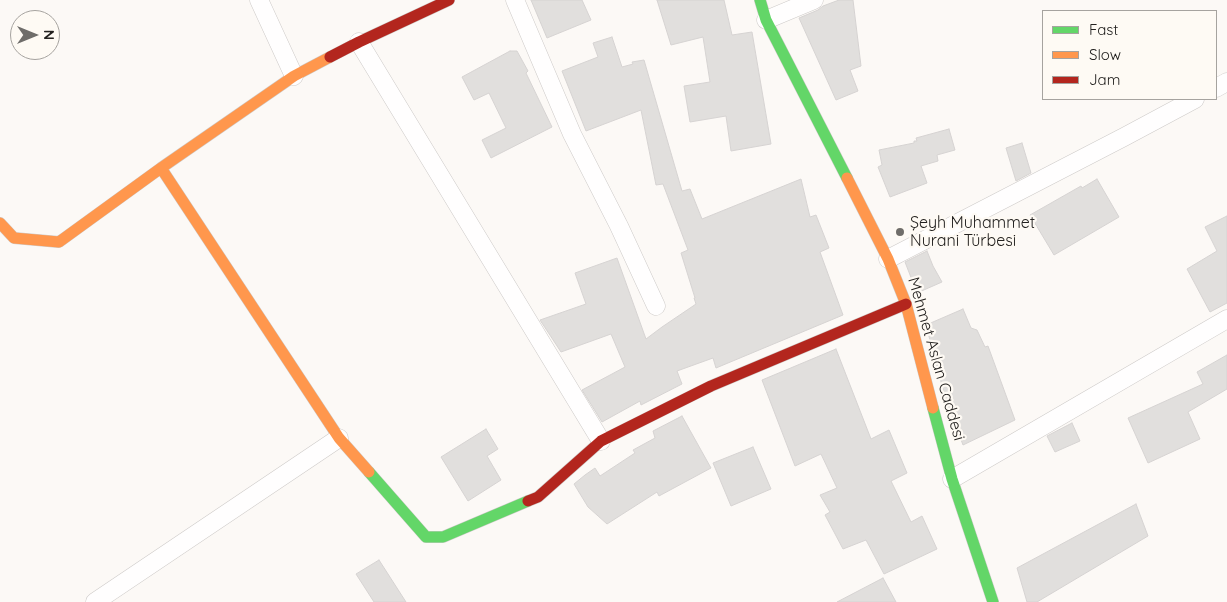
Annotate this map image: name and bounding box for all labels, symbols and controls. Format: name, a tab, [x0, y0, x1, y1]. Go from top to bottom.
north arrow	[10, 10, 60, 60]
legend	[1042, 10, 1217, 100]
text: Fast	[1089, 20, 1118, 39]
text: N	[40, 30, 58, 40]
text: Slow	[1089, 45, 1121, 64]
text: Jam	[1089, 70, 1120, 89]
place label: Şeyh Muhammet Nurani Türbesi	[910, 213, 1035, 251]
marker: Şeyh Muhammet Nurani Türbesi	[894, 226, 906, 238]
street label: Mehmet Aslan Caddesi	[903, 275, 969, 443]

